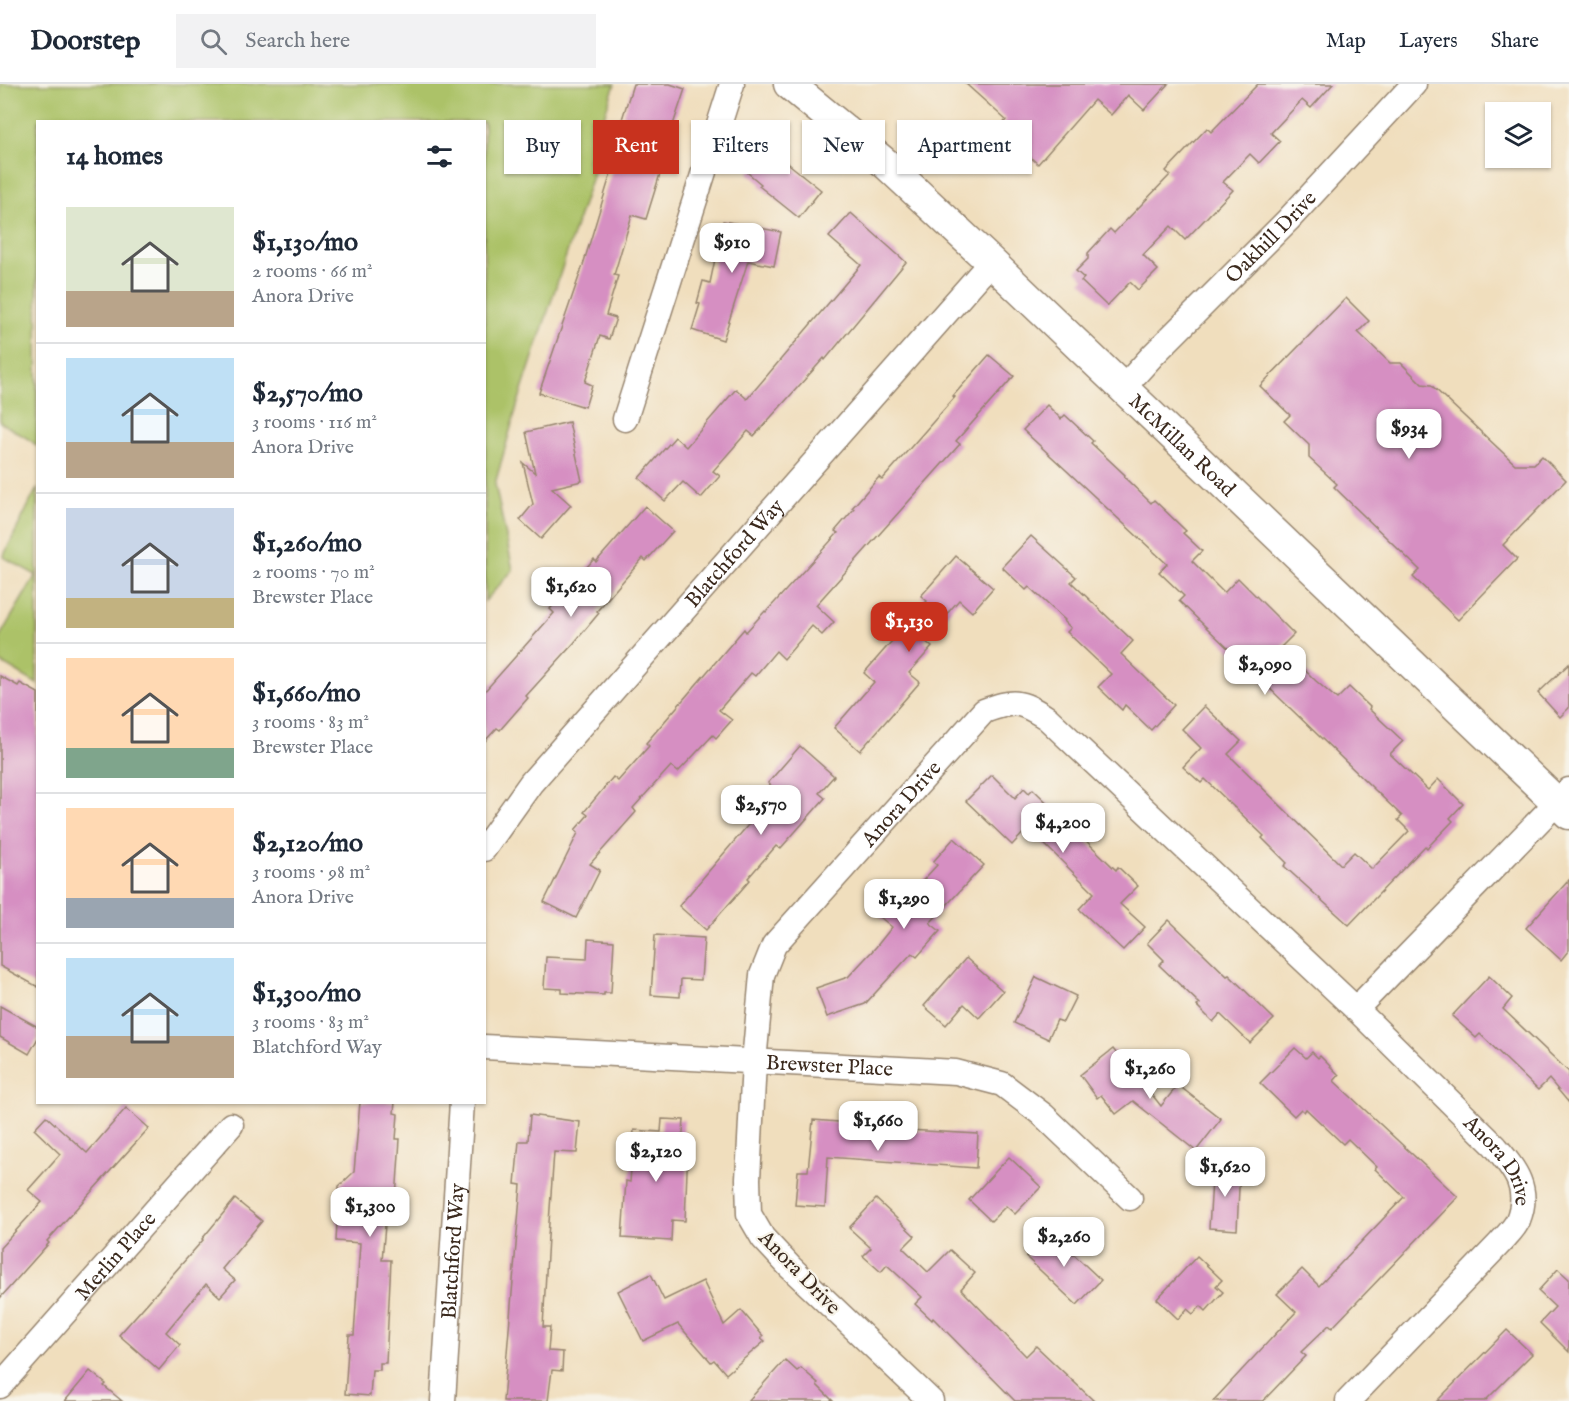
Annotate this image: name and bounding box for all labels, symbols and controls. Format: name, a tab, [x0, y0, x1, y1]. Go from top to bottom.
search box	[176, 14, 596, 68]
text: Doorstep	[30, 24, 140, 59]
icon: search	[197, 25, 230, 58]
text: Search here	[245, 27, 350, 55]
text: Map	[1326, 28, 1366, 55]
text: Layers	[1399, 28, 1458, 55]
text: Share	[1491, 28, 1539, 55]
map controls	[1485, 102, 1551, 168]
button: layers	[1485, 102, 1551, 168]
chip: Buy	[504, 120, 581, 174]
chip: Rent	[593, 120, 679, 174]
chip: Filters	[691, 120, 790, 174]
chip: New	[802, 120, 885, 174]
chip: Apartment	[897, 120, 1032, 174]
text: 14 homes	[66, 140, 163, 173]
icon: filters	[423, 140, 456, 173]
street label: Oakhill Drive	[1220, 185, 1324, 290]
pin: $910	[696, 223, 768, 274]
text: $1,130/mo	[252, 226, 358, 259]
text: $910	[714, 230, 750, 255]
icon: home	[114, 231, 186, 303]
text: 2 rooms · 66 m²	[252, 259, 373, 284]
text: Anora Drive	[252, 284, 354, 309]
text: $2,570/mo	[252, 377, 363, 410]
icon: home	[114, 382, 186, 454]
street label: McMillan Road	[1122, 389, 1241, 504]
pin: $934	[1373, 409, 1445, 460]
text: 3 rooms · 116 m²	[252, 410, 377, 435]
text: $934	[1390, 416, 1428, 441]
text: Anora Drive	[252, 435, 354, 460]
street label: Blatchford Way	[680, 493, 791, 614]
text: $1,260/mo	[252, 527, 362, 560]
icon: home	[114, 532, 186, 604]
text: 2 rooms · 70 m²	[252, 560, 375, 585]
pin: $1,620	[522, 567, 620, 618]
text: $1,620	[545, 574, 597, 599]
text: Brewster Place	[252, 585, 373, 610]
pin: $1,130	[860, 602, 958, 653]
text: $1,130	[885, 609, 933, 634]
pin: $2,090	[1216, 645, 1314, 696]
text: $2,090	[1238, 652, 1292, 677]
text: $1,660/mo	[252, 677, 361, 710]
icon: home	[114, 682, 186, 754]
text: 3 rooms · 83 m²	[252, 710, 369, 735]
text: Brewster Place	[252, 735, 373, 760]
street label: Anora Drive	[856, 755, 948, 854]
pin: $2,570	[712, 785, 810, 836]
text: $2,570	[735, 792, 787, 817]
pin: $4,200	[1014, 803, 1112, 854]
text: $4,200	[1035, 810, 1091, 835]
text: $2,120/mo	[252, 827, 363, 860]
icon: home	[114, 832, 186, 904]
text: 3 rooms · 98 m²	[252, 860, 370, 885]
pin: $1,290	[855, 879, 953, 930]
text: Anora Drive	[252, 885, 354, 910]
text: $1,290	[878, 886, 930, 911]
text: $1,300/mo	[252, 977, 361, 1010]
icon: home	[114, 982, 186, 1054]
text: 3 rooms · 83 m²	[252, 1010, 369, 1035]
text: Blatchford Way	[252, 1035, 382, 1060]
pin: $1,260	[1101, 1049, 1199, 1100]
street label: Brewster Place	[765, 1050, 894, 1084]
text: $1,260	[1124, 1056, 1176, 1081]
pin: $1,660	[829, 1101, 927, 1152]
text: $1,660	[853, 1108, 903, 1133]
street label: Anora Drive	[1456, 1109, 1535, 1207]
pin: $2,120	[607, 1132, 705, 1183]
text: $2,120	[630, 1139, 682, 1164]
pin: $1,620	[1176, 1147, 1274, 1198]
text: $1,620	[1199, 1154, 1251, 1179]
street label: Blatchford Way	[436, 1182, 472, 1320]
pin: $1,300	[321, 1187, 419, 1238]
text: $1,300	[345, 1194, 395, 1219]
street label: Merlin Place	[70, 1206, 163, 1307]
pin: $2,260	[1015, 1217, 1113, 1268]
street label: Anora Drive	[751, 1224, 846, 1321]
text: $2,260	[1037, 1224, 1091, 1249]

